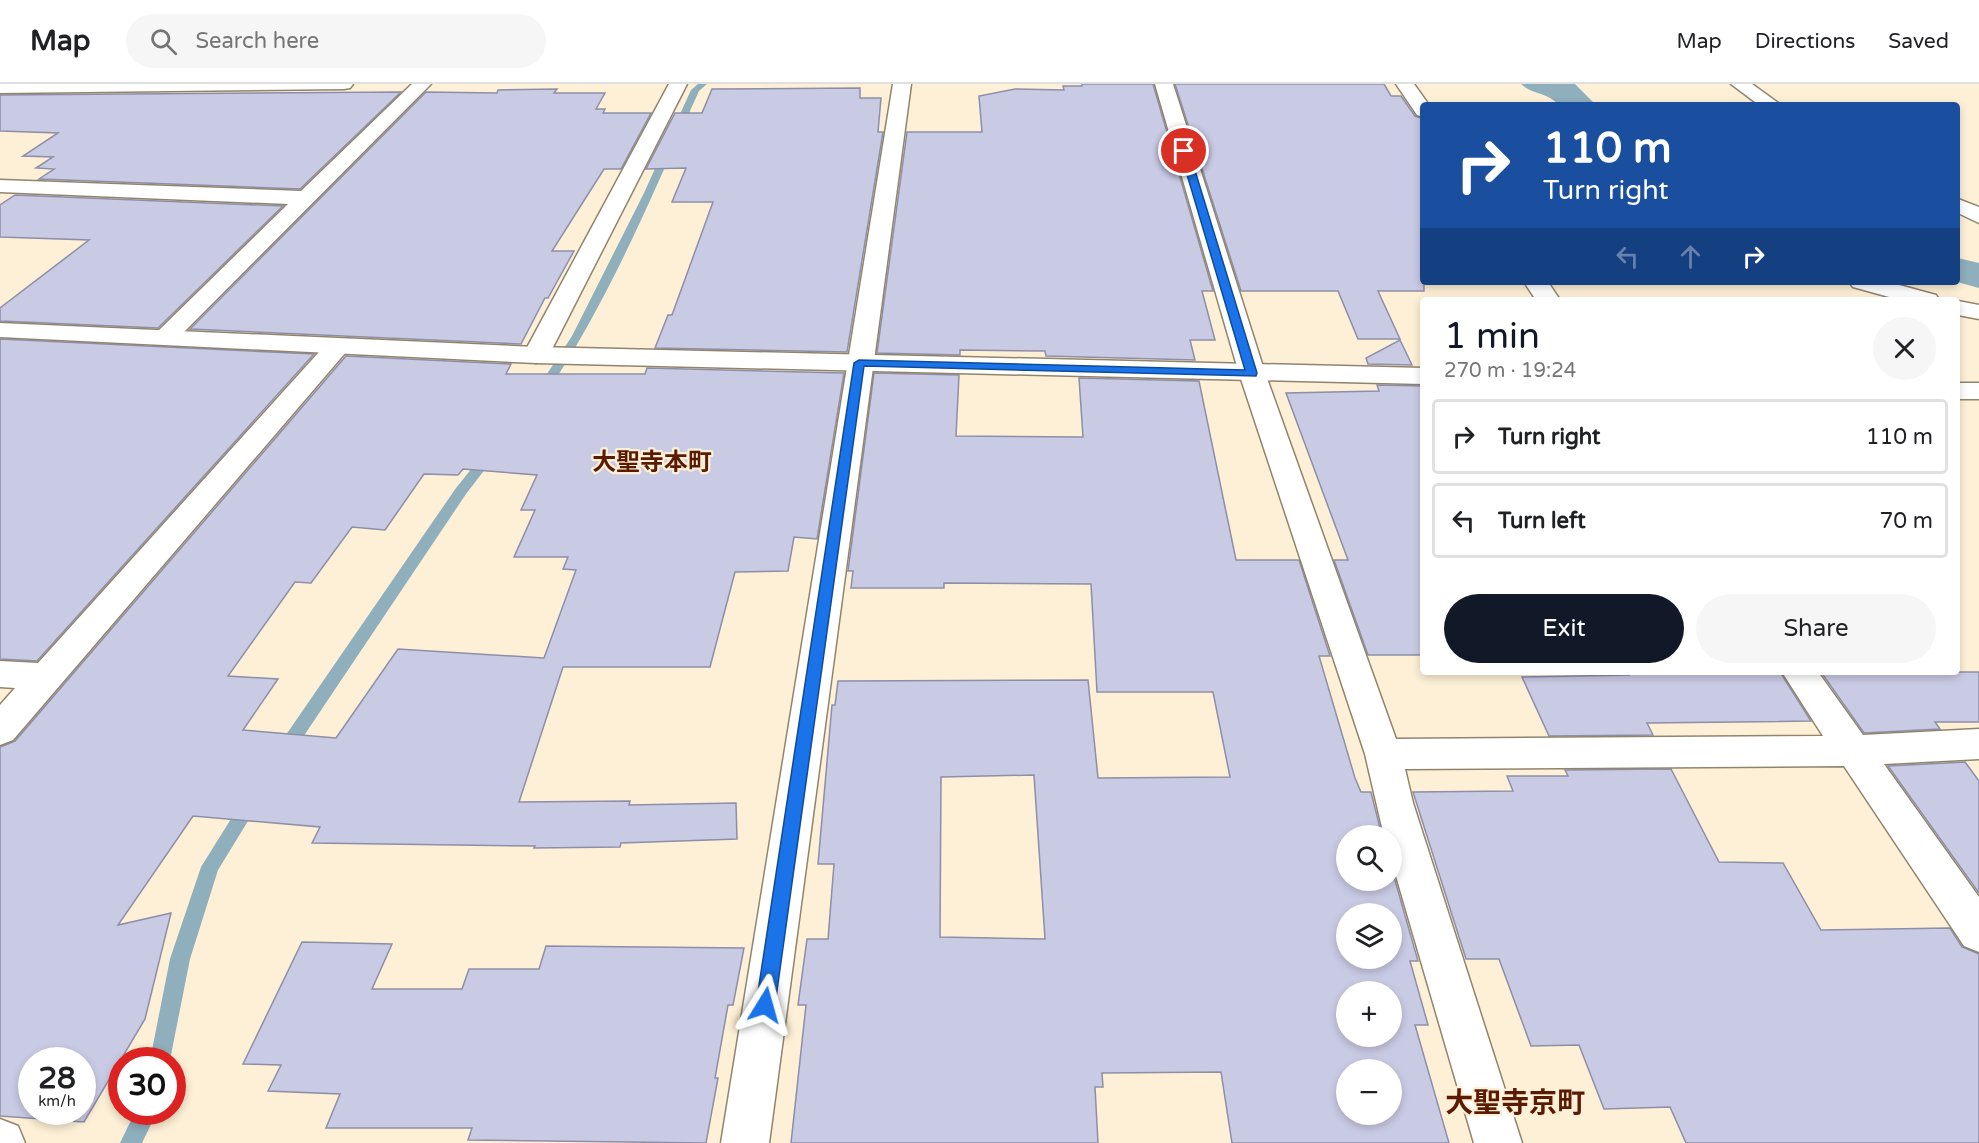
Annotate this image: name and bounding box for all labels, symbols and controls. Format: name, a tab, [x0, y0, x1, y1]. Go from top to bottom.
search box	[126, 14, 546, 68]
text: Map	[30, 24, 90, 58]
icon: search	[147, 25, 180, 58]
text: Search here	[195, 28, 319, 54]
text: Map	[1676, 29, 1722, 54]
text: Directions	[1755, 29, 1855, 54]
text: Saved	[1888, 29, 1949, 54]
text: 110 m	[1543, 123, 1672, 174]
pin	[1158, 125, 1209, 176]
icon: right	[1444, 126, 1522, 204]
icon: arrive	[1167, 134, 1200, 167]
text: Turn right	[1543, 174, 1669, 207]
icon: left	[1611, 240, 1644, 273]
icon: ahead	[1674, 240, 1707, 273]
icon: right	[1737, 240, 1770, 273]
text: 1 min	[1444, 315, 1540, 358]
button: close	[1873, 317, 1936, 380]
text: 270 m · 19:24	[1444, 359, 1576, 383]
icon: right	[1447, 420, 1480, 453]
text: Turn right	[1498, 424, 1600, 450]
text: 110 m	[1866, 424, 1933, 450]
district label: 大聖寺本町	[592, 448, 712, 477]
icon: left	[1447, 504, 1480, 537]
text: Turn left	[1498, 508, 1586, 534]
text: 70 m	[1879, 508, 1933, 534]
button: Exit	[1444, 594, 1684, 663]
button: Share	[1696, 594, 1936, 663]
map controls	[1336, 825, 1402, 1125]
button: search	[1336, 825, 1402, 891]
button: layers	[1336, 903, 1402, 969]
position arrow	[733, 973, 797, 1037]
button: +	[1336, 981, 1402, 1047]
speed limit sign: 30	[108, 1047, 186, 1125]
button: −	[1336, 1059, 1402, 1125]
text: 28	[38, 1060, 76, 1097]
district label: 大聖寺京町	[1445, 1086, 1585, 1120]
text: km/h	[38, 1092, 76, 1110]

